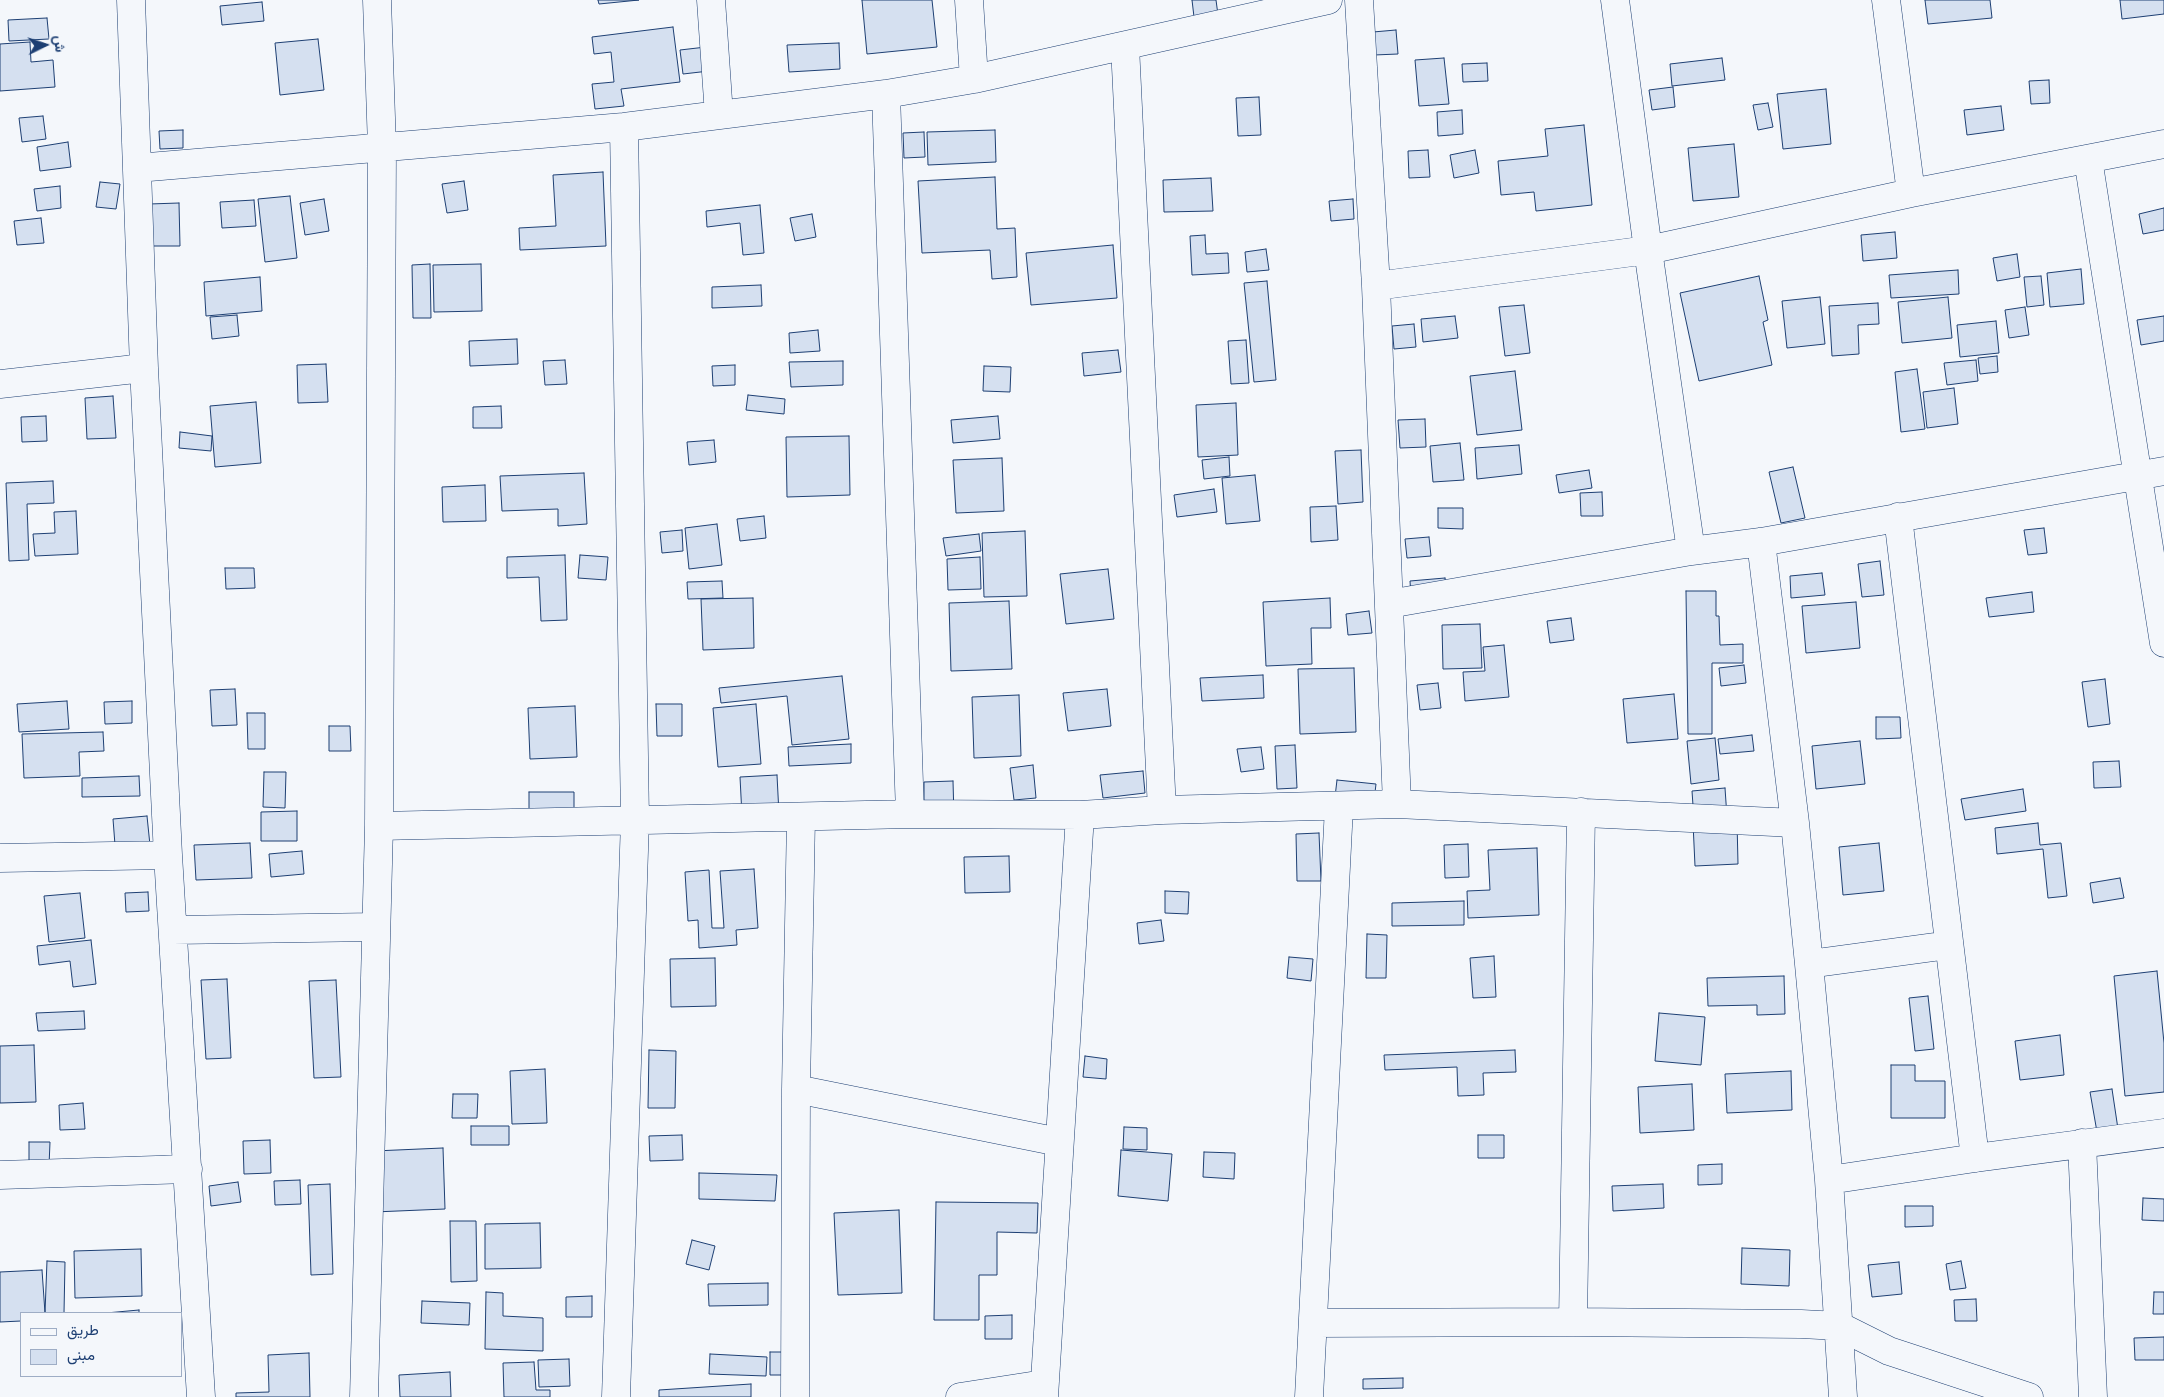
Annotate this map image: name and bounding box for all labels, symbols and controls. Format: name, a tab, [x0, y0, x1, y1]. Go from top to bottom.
north arrow	[20, 20, 70, 70]
text: ش	[50, 35, 70, 53]
legend	[20, 1312, 182, 1377]
text: طريق	[67, 1320, 99, 1339]
text: مبنى	[67, 1345, 95, 1364]

